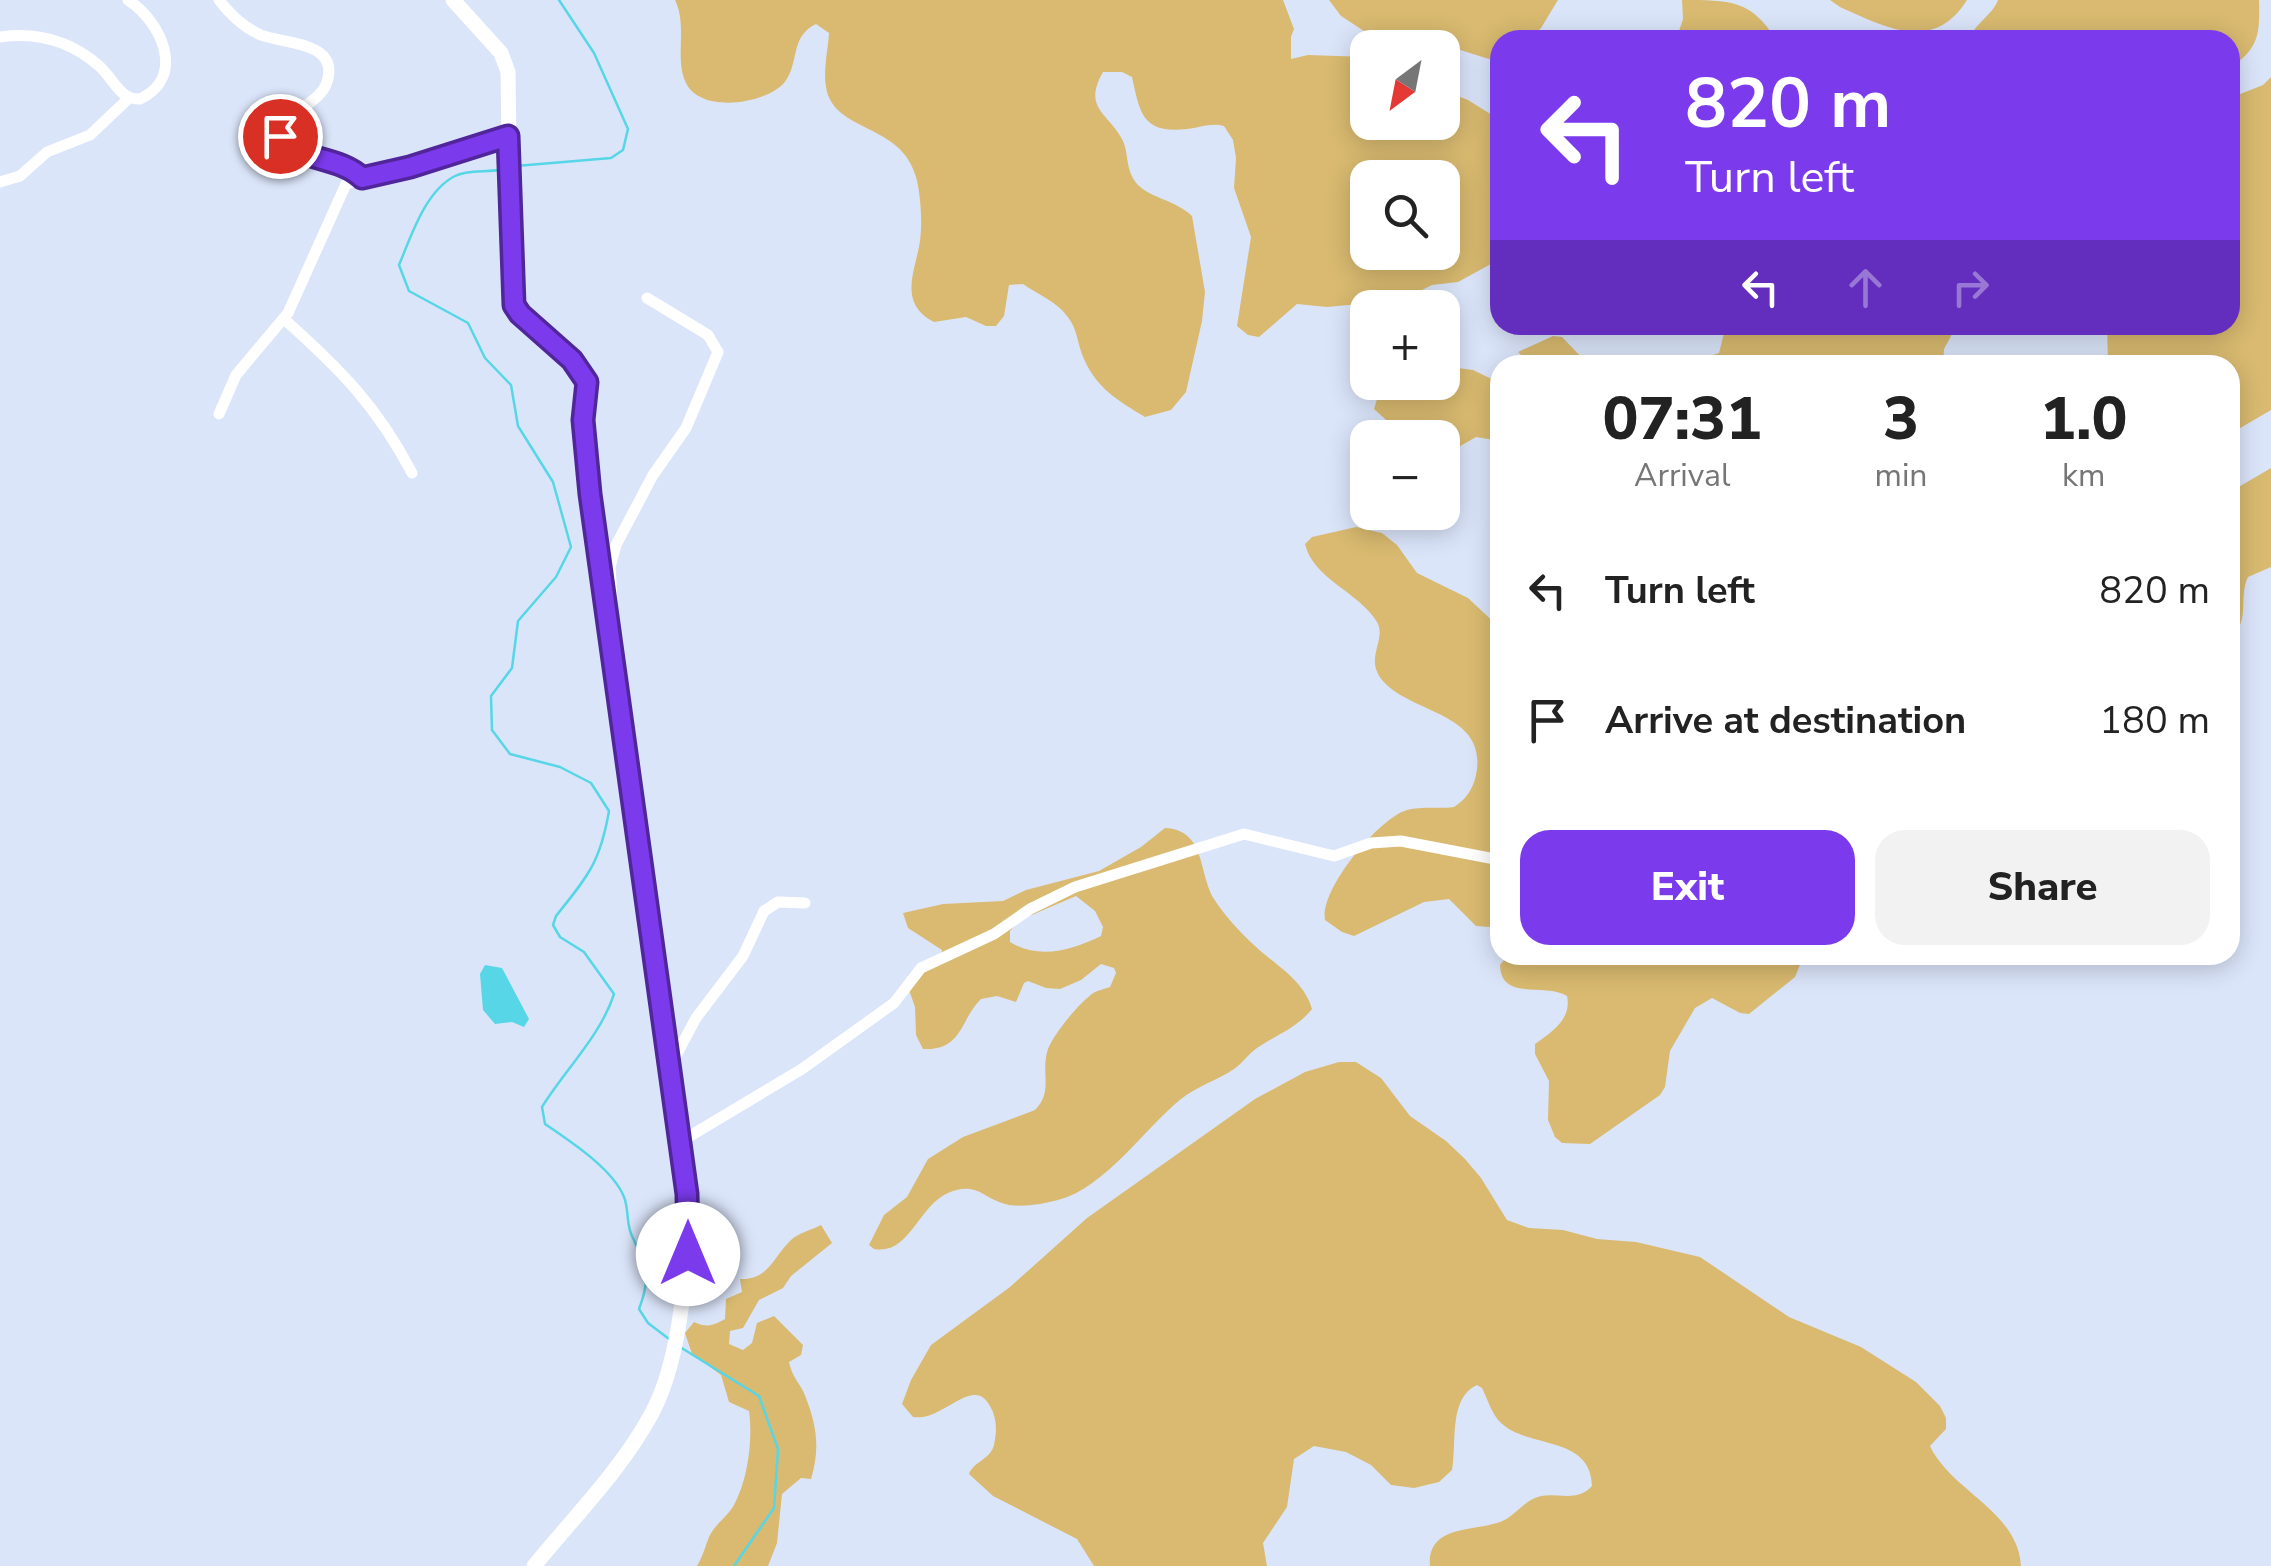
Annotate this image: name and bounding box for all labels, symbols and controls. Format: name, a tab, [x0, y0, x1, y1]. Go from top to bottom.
north arrow	[1350, 30, 1460, 140]
map controls	[1350, 30, 1460, 530]
text: 820 m	[1685, 56, 1891, 152]
icon: left	[1520, 70, 1650, 200]
pin	[238, 94, 323, 179]
icon: arrive	[253, 109, 308, 164]
text: Turn left	[1685, 147, 1854, 208]
button: search	[1350, 160, 1460, 270]
icon: left	[1733, 260, 1788, 315]
icon: ahead	[1838, 260, 1893, 315]
icon: right	[1943, 260, 1998, 315]
button: +	[1350, 290, 1460, 400]
text: 07:31	[1602, 378, 1762, 460]
text: 3	[1883, 378, 1919, 460]
text: 1.0	[2040, 378, 2128, 460]
button: −	[1350, 420, 1460, 530]
text: Arrival	[1634, 454, 1730, 497]
text: min	[1874, 454, 1927, 497]
text: km	[2062, 454, 2105, 497]
icon: left	[1520, 563, 1575, 618]
text: Turn left	[1605, 565, 1755, 616]
text: 820 m	[2099, 565, 2210, 616]
icon: arrive	[1520, 693, 1575, 748]
text: Arrive at destination	[1605, 695, 1966, 746]
text: 180 m	[2099, 695, 2210, 746]
button: Exit	[1520, 830, 1855, 945]
button: Share	[1875, 830, 2210, 945]
position arrow	[636, 1202, 740, 1306]

